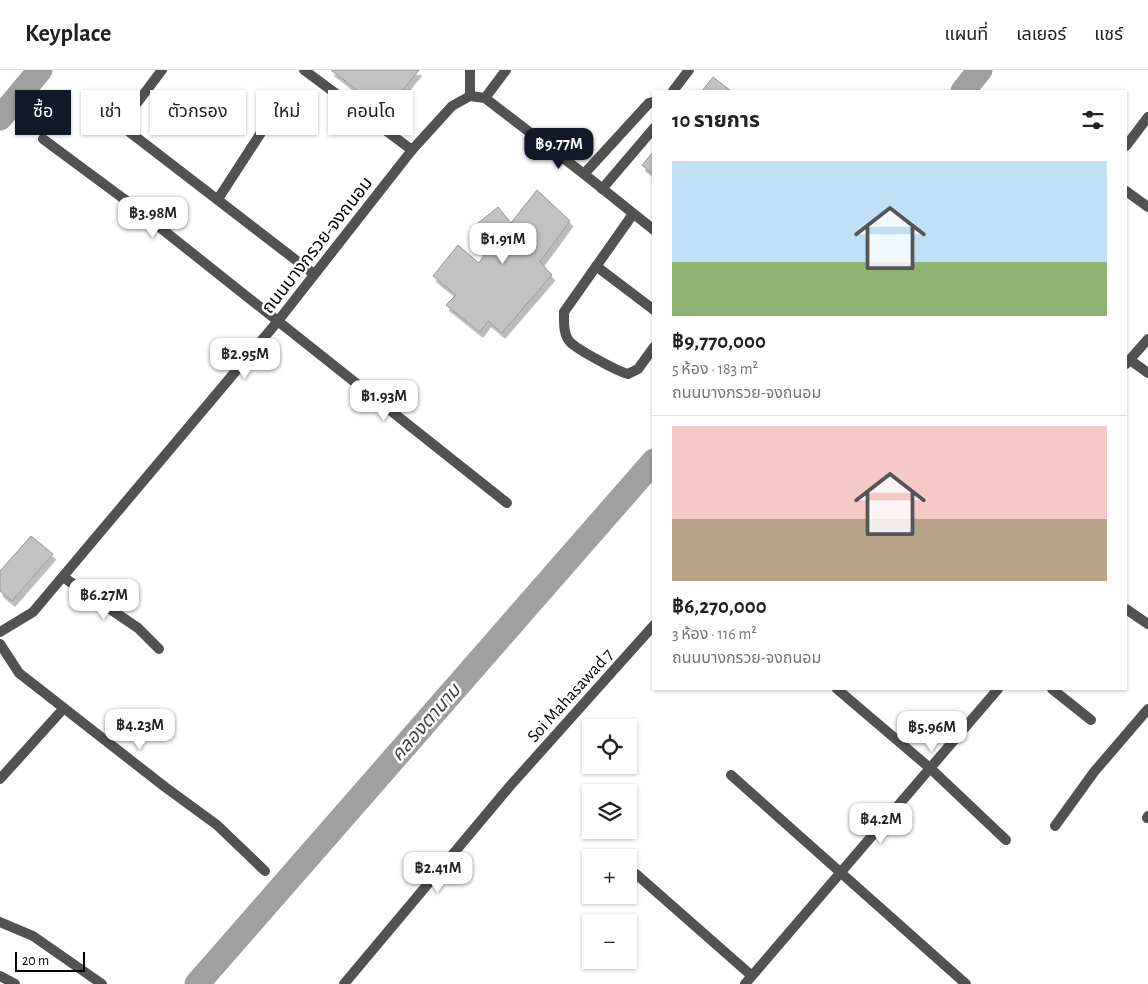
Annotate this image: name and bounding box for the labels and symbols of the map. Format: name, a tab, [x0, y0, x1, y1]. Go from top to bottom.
pin: ฿9.77M	[518, 128, 600, 170]
street label: ถนนบางกรวย-จงถนอม	[259, 174, 377, 317]
pin: ฿3.98M	[112, 196, 194, 239]
pin: ฿1.91M	[462, 222, 544, 265]
pin: ฿2.95M	[204, 338, 286, 380]
pin: ฿1.93M	[343, 380, 425, 422]
pin: ฿6.27M	[63, 578, 145, 621]
street label: Soi Mahasawad 7	[524, 645, 617, 746]
water label: คลองตานาม	[388, 680, 465, 765]
pin: ฿4.23M	[99, 708, 181, 751]
pin: ฿5.96M	[891, 710, 973, 753]
pin: ฿4.2M	[846, 802, 916, 845]
pin: ฿2.41M	[397, 852, 479, 894]
scale bar	[15, 949, 85, 972]

